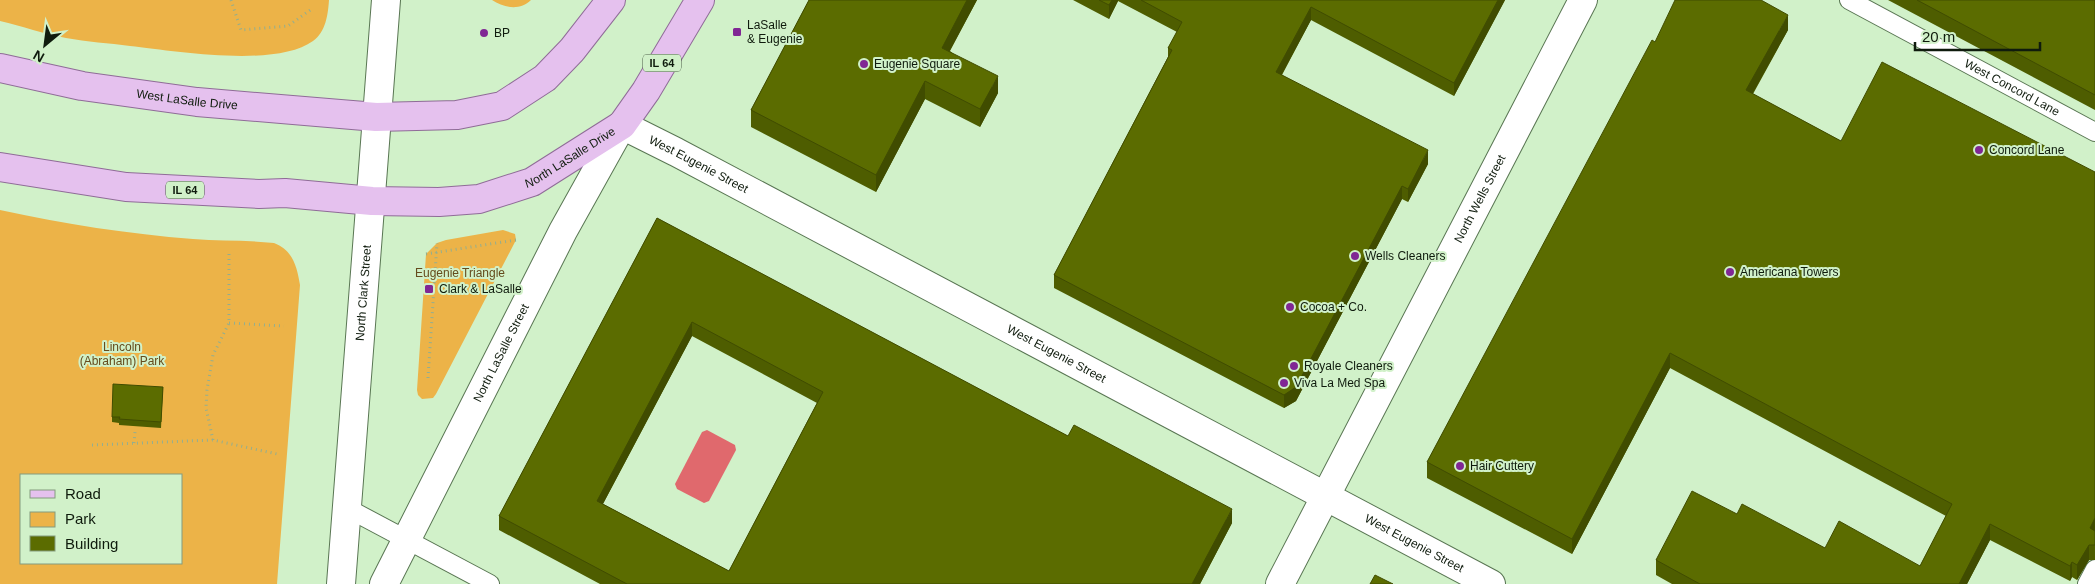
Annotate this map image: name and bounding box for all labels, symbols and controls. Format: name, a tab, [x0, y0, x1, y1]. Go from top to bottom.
place label: LaSalle & Eugenie	[747, 18, 803, 46]
north arrow	[20, 20, 70, 70]
scale bar	[1915, 20, 2040, 52]
place label: BP	[494, 26, 510, 40]
marker: LaSalle & Eugenie	[731, 26, 743, 38]
marker: BP	[478, 27, 490, 39]
text: 20 m	[1922, 28, 1955, 45]
text: N	[30, 47, 47, 66]
road number: IL 64	[643, 54, 681, 72]
street label: West Concord Lane	[1962, 56, 2062, 119]
place label: Eugenie Square	[874, 57, 960, 71]
marker: Eugenie Square	[858, 58, 870, 70]
street label: West LaSalle Drive	[136, 87, 239, 112]
street label: North LaSalle Drive	[523, 124, 618, 191]
street label: West Eugenie Street	[647, 133, 751, 196]
place label: Concord Lane	[1989, 143, 2065, 157]
marker: Concord Lane	[1973, 144, 1985, 156]
street label: North Wells Street	[1451, 152, 1509, 245]
road number: IL 64	[166, 182, 204, 198]
street label: North Clark Street	[353, 244, 374, 341]
place label: Wells Cleaners	[1365, 249, 1445, 263]
marker: Wells Cleaners	[1349, 250, 1361, 262]
place label: Americana Towers	[1740, 265, 1838, 279]
park label: Eugenie Triangle	[415, 266, 505, 280]
marker: Americana Towers	[1724, 266, 1736, 278]
place label: Clark & LaSalle	[439, 282, 522, 296]
marker: Clark & LaSalle	[423, 283, 435, 295]
place label: Cocoa + Co.	[1300, 300, 1367, 314]
street label: North LaSalle Street	[470, 301, 532, 404]
marker: Cocoa + Co.	[1284, 301, 1296, 313]
street label: West Eugenie Street	[1005, 322, 1109, 386]
park label: Lincoln (Abraham) Park	[80, 340, 165, 368]
place label: Royale Cleaners	[1304, 359, 1393, 373]
marker: Royale Cleaners	[1288, 360, 1300, 372]
place label: Viva La Med Spa	[1294, 376, 1385, 390]
marker: Viva La Med Spa	[1278, 377, 1290, 389]
place label: Hair Cuttery	[1470, 459, 1534, 473]
marker: Hair Cuttery	[1454, 460, 1466, 472]
legend	[20, 474, 182, 564]
text: Road	[65, 485, 101, 502]
text: Park	[65, 510, 96, 527]
street label: West Eugenie Street	[1362, 511, 1467, 576]
text: Building	[65, 535, 118, 552]

